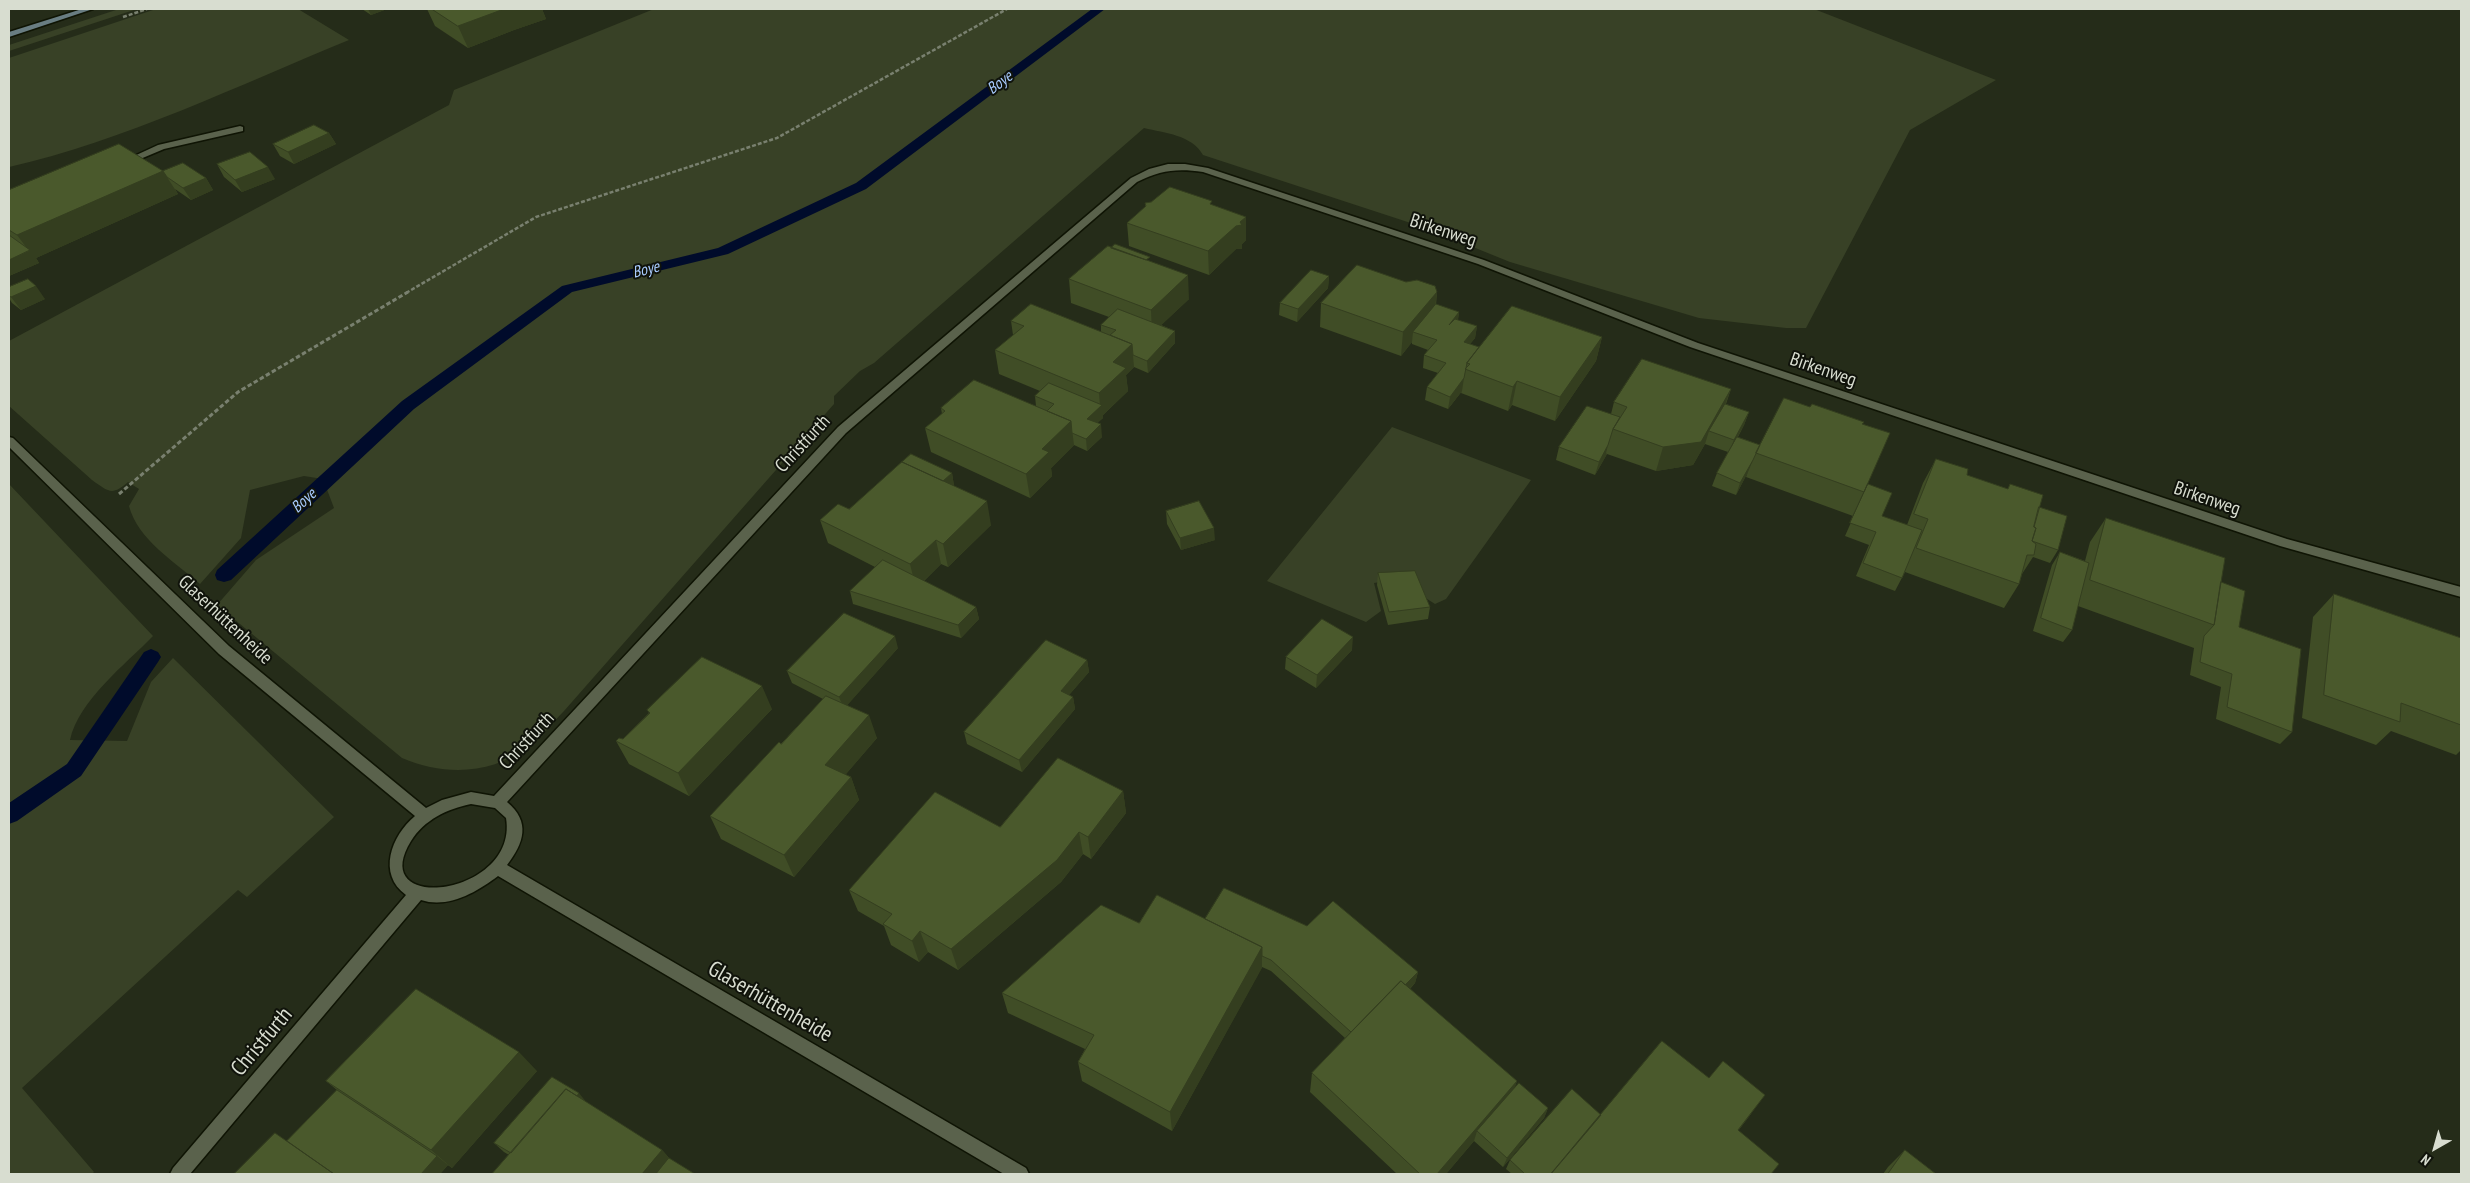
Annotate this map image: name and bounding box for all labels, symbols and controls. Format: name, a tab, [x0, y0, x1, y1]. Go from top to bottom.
water label: Boye	[983, 67, 1017, 99]
street label: Birkenweg	[1407, 210, 1479, 252]
water label: Boye	[631, 257, 661, 283]
street label: Birkenweg	[1787, 348, 1859, 392]
street label: Christfurth	[771, 410, 835, 478]
street label: Birkenweg	[2171, 477, 2243, 521]
water label: Boye	[288, 485, 320, 517]
street label: Glaserhüttenheide	[173, 571, 277, 669]
street label: Christfurth	[495, 707, 559, 775]
street label: Glaserhüttenheide	[703, 956, 837, 1048]
street label: Christfurth	[226, 1002, 298, 1082]
north arrow	[2410, 1123, 2460, 1173]
text: N	[2417, 1150, 2434, 1169]

